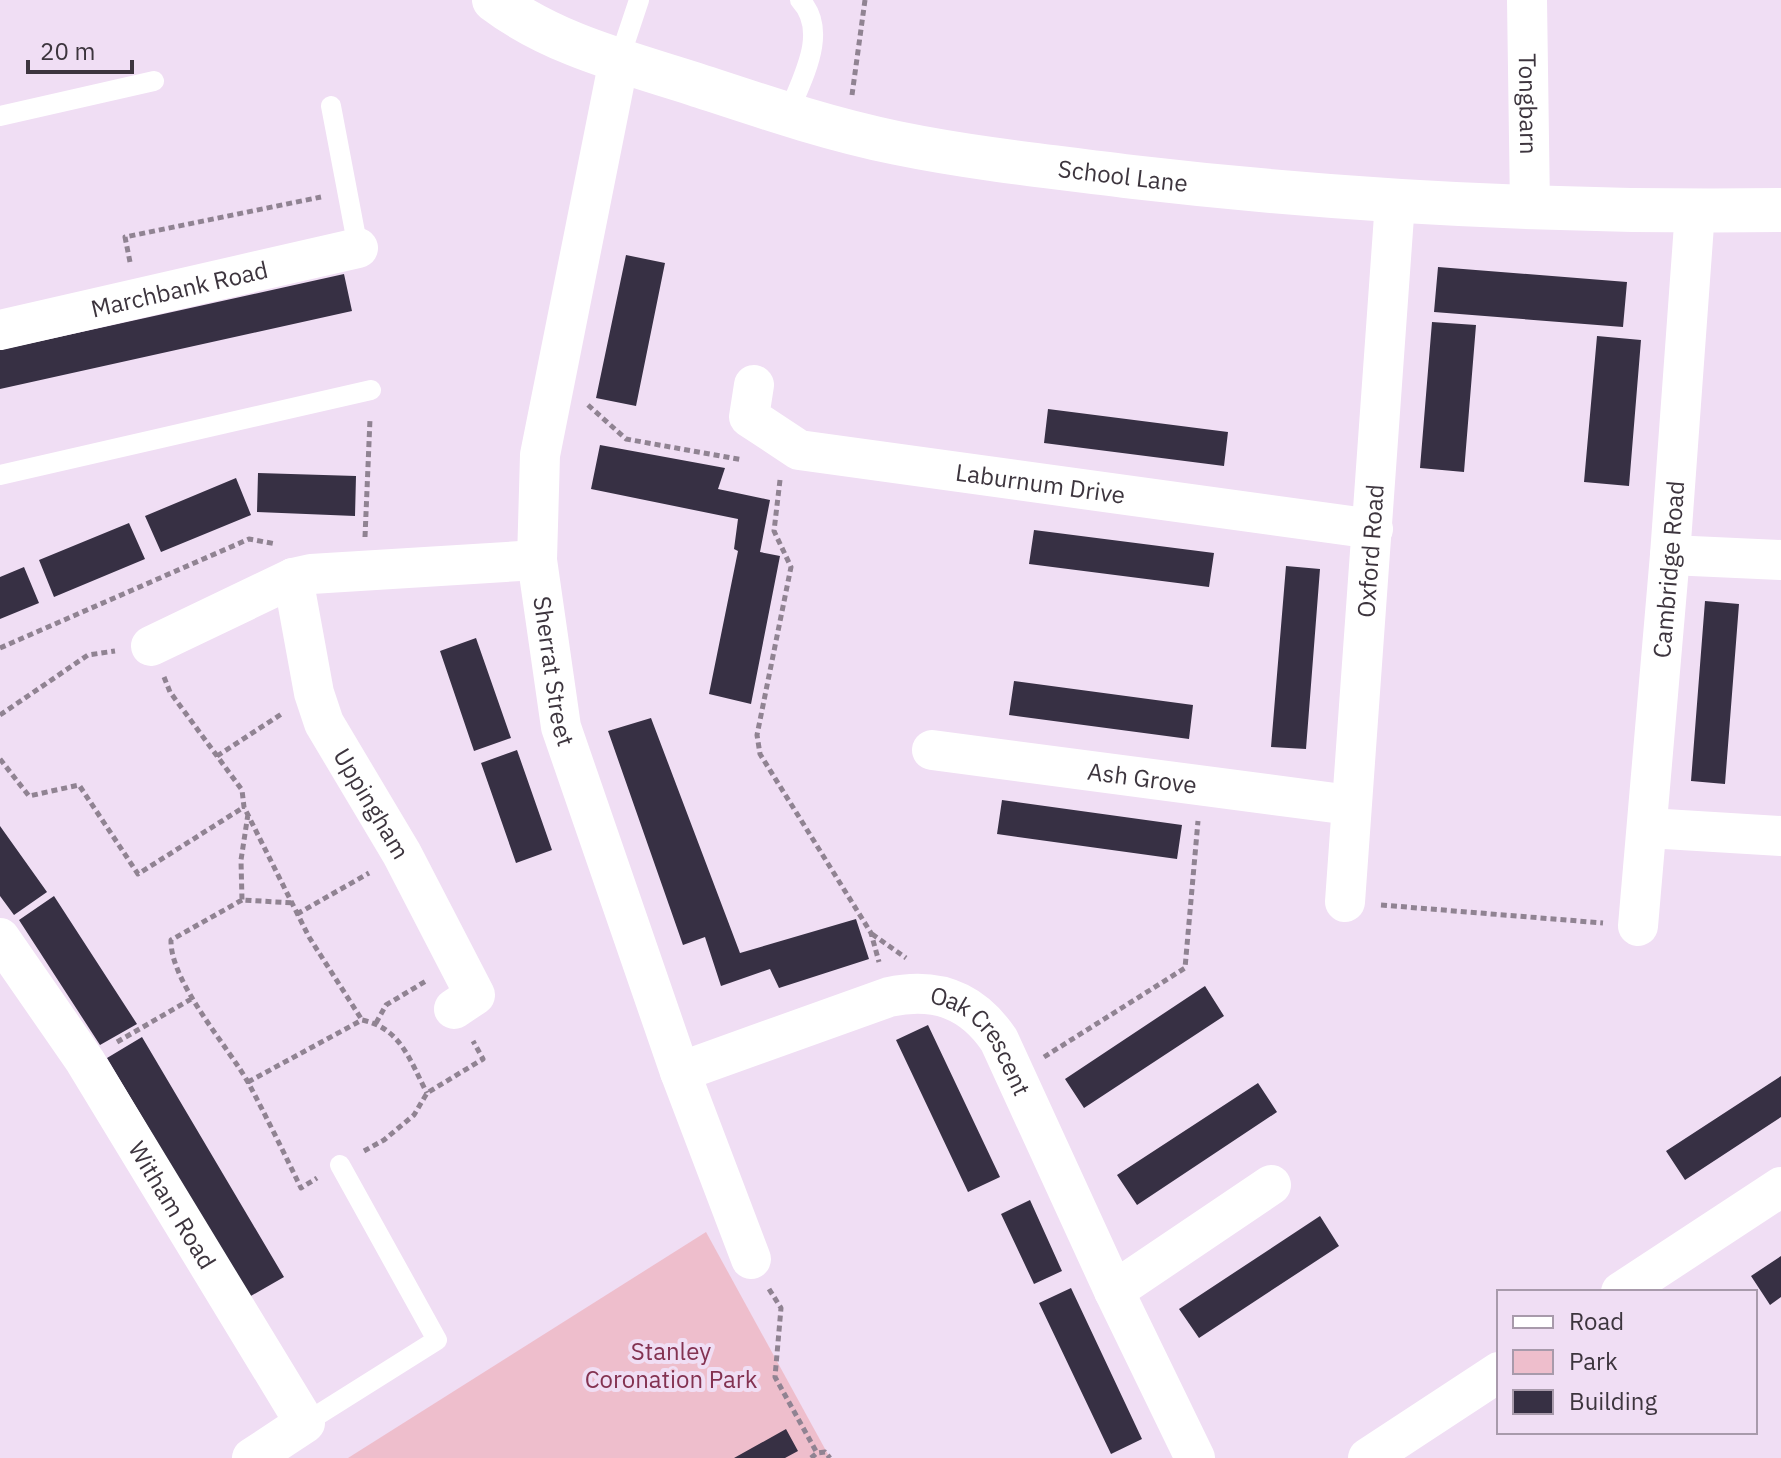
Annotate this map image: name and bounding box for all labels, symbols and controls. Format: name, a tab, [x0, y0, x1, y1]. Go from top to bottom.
scale bar	[28, 24, 132, 74]
text: 20 m	[40, 35, 95, 67]
street label: Tongbarn	[1512, 53, 1545, 155]
street label: School Lane	[1056, 152, 1189, 199]
street label: Marchbank Road	[88, 253, 271, 325]
street label: Laburnum Drive	[954, 456, 1127, 511]
street label: Cambridge Road	[1645, 479, 1691, 659]
street label: Oxford Road	[1349, 483, 1391, 619]
street label: Sherrat Street	[526, 594, 582, 750]
street label: Uppingham	[326, 742, 417, 865]
street label: Ash Grove	[1086, 755, 1199, 801]
street label: Oak Crescent	[927, 979, 1038, 1101]
street label: Witham Road	[121, 1135, 224, 1275]
legend	[1497, 1290, 1757, 1434]
text: Road	[1569, 1305, 1624, 1337]
park label: Stanley Coronation Park	[585, 1335, 758, 1395]
text: Park	[1569, 1345, 1618, 1377]
text: Building	[1569, 1385, 1657, 1417]

